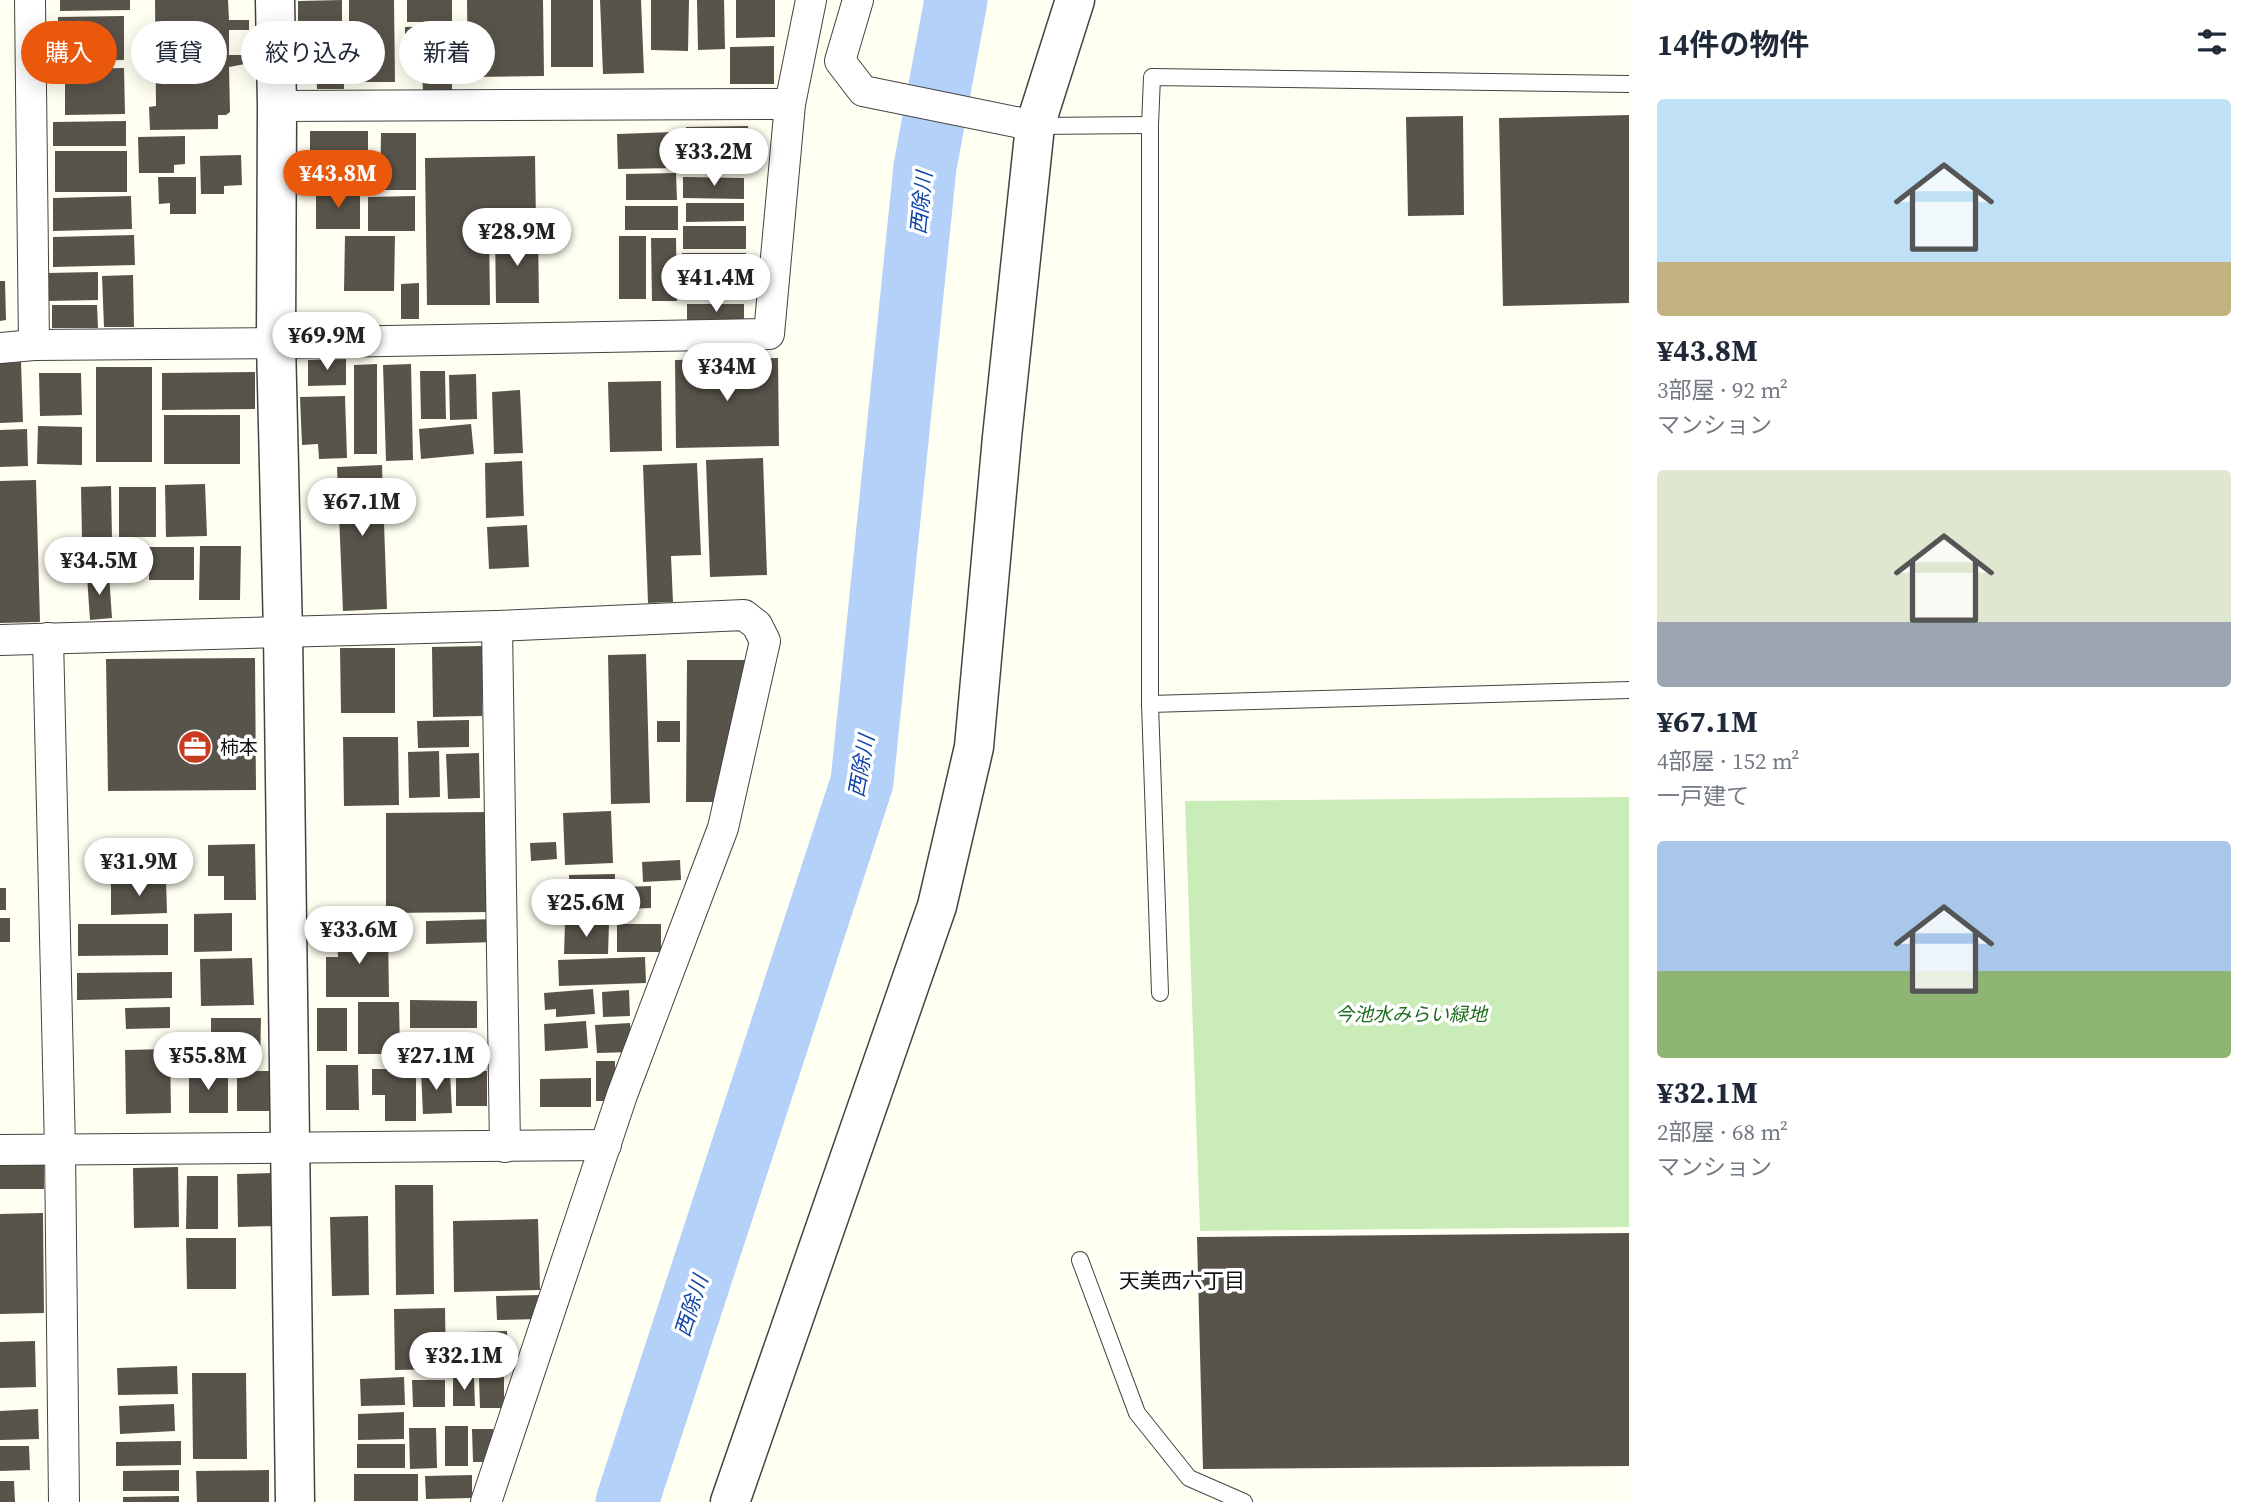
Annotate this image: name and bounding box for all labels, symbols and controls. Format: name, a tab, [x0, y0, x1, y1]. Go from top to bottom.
chip: 購入	[21, 21, 117, 84]
chip: 賃貸	[131, 21, 227, 84]
chip: 絞り込み	[241, 21, 385, 84]
chip: 新着	[399, 21, 495, 84]
icon: filters	[2193, 23, 2231, 61]
text: 14件の物件	[1657, 24, 1810, 65]
pin: ¥33.2M	[657, 128, 771, 188]
text: ¥33.2M	[675, 135, 753, 167]
icon: home	[1881, 144, 2007, 270]
pin: ¥43.8M	[281, 150, 395, 210]
text: ¥43.8M	[299, 157, 377, 189]
water label: 西除川	[903, 168, 939, 236]
pin: ¥28.9M	[460, 208, 574, 268]
text: ¥28.9M	[478, 215, 556, 247]
pin: ¥41.4M	[659, 254, 773, 314]
text: ¥41.4M	[677, 261, 755, 293]
pin: ¥69.9M	[270, 312, 384, 372]
text: ¥69.9M	[288, 319, 366, 351]
text: ¥43.8M	[1657, 330, 1758, 371]
pin: ¥34M	[686, 344, 768, 403]
text: ¥34M	[698, 350, 756, 382]
text: 3部屋 · 92 m²	[1657, 374, 1788, 406]
text: マンション	[1657, 409, 1772, 441]
pin: ¥67.1M	[305, 478, 419, 538]
text: ¥67.1M	[323, 485, 401, 517]
icon: home	[1881, 515, 2007, 641]
pin: ¥34.5M	[42, 538, 156, 597]
text: ¥34.5M	[60, 544, 138, 576]
text: ¥67.1M	[1657, 701, 1758, 742]
office icon: 柿本	[176, 728, 214, 766]
water label: 西除川	[841, 730, 881, 800]
place label: 柿本	[220, 734, 258, 760]
text: 4部屋 · 152 m²	[1657, 745, 1800, 777]
text: 一戸建て	[1657, 780, 1749, 812]
pin: ¥31.9M	[82, 838, 196, 898]
text: ¥31.9M	[100, 845, 178, 877]
pin: ¥25.6M	[529, 880, 643, 939]
text: ¥25.6M	[547, 886, 625, 918]
icon: home	[1881, 886, 2007, 1012]
pin: ¥33.6M	[302, 906, 416, 966]
text: ¥33.6M	[320, 913, 398, 945]
park label: 今池水みらい緑地	[1335, 1001, 1489, 1027]
pin: ¥55.8M	[151, 1032, 265, 1092]
pin: ¥27.1M	[379, 1032, 493, 1092]
text: ¥55.8M	[169, 1039, 247, 1071]
text: ¥27.1M	[397, 1039, 475, 1071]
text: ¥32.1M	[1657, 1072, 1758, 1113]
text: 2部屋 · 68 m²	[1657, 1116, 1788, 1148]
text: マンション	[1657, 1151, 1772, 1183]
district label: 天美西六丁目	[1119, 1266, 1245, 1295]
water label: 西除川	[667, 1270, 715, 1340]
pin: ¥32.1M	[407, 1332, 521, 1392]
text: ¥32.1M	[425, 1339, 503, 1371]

